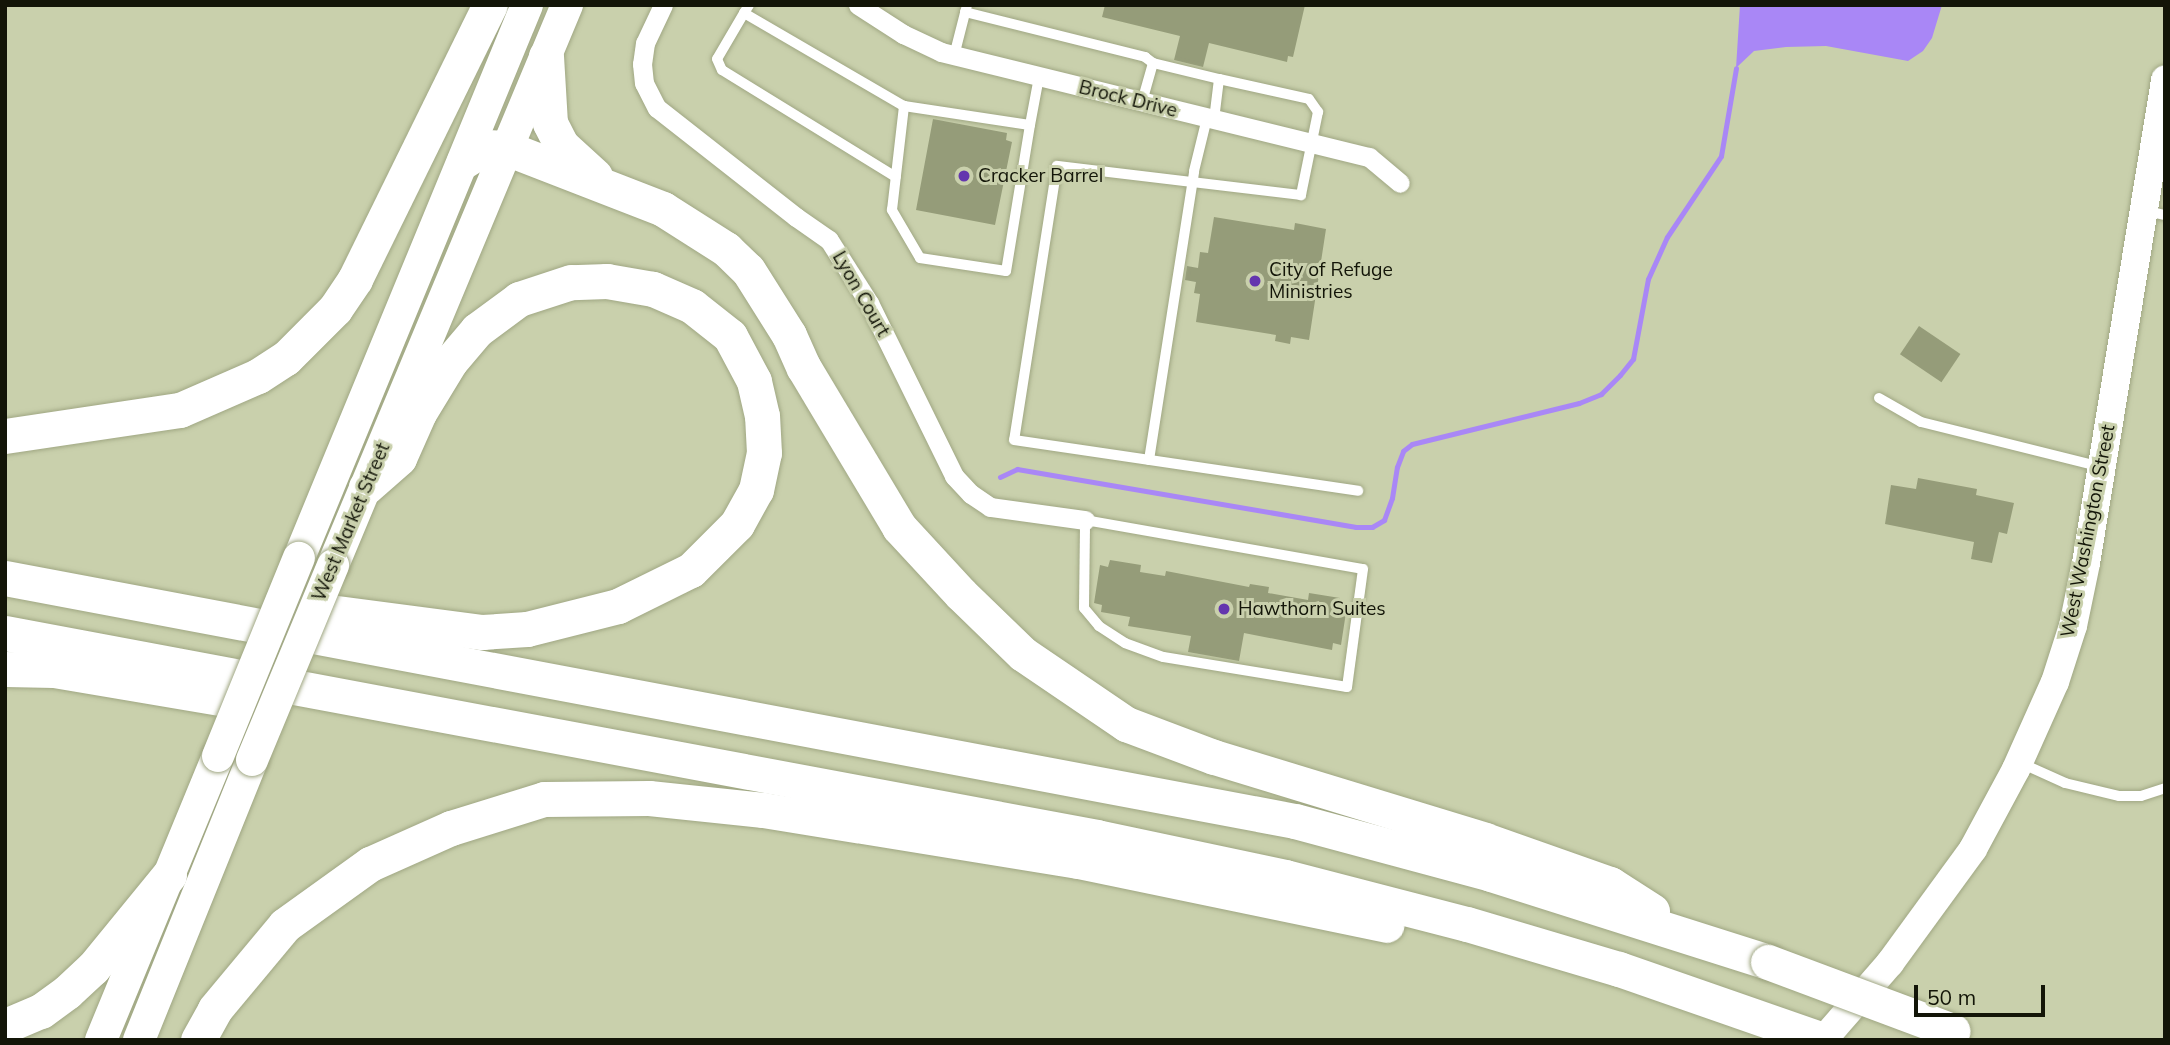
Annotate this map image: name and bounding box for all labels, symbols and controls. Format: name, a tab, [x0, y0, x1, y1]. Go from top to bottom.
street label: Brock Drive	[1076, 76, 1180, 122]
place label: Cracker Barrel	[978, 165, 1103, 187]
marker: Cracker Barrel	[956, 168, 972, 184]
street label: Lyon Court	[827, 247, 895, 341]
place label: City of Refuge Ministries	[1269, 259, 1393, 303]
marker: City of Refuge Ministries	[1247, 273, 1263, 289]
street label: West Washington Street	[2056, 423, 2120, 639]
street label: West Market Street	[307, 439, 395, 605]
place label: Hawthorn Suites	[1238, 598, 1386, 620]
marker: Hawthorn Suites	[1216, 601, 1232, 617]
scale bar	[1918, 972, 2049, 1016]
text: 50 m	[1927, 984, 1976, 1010]

